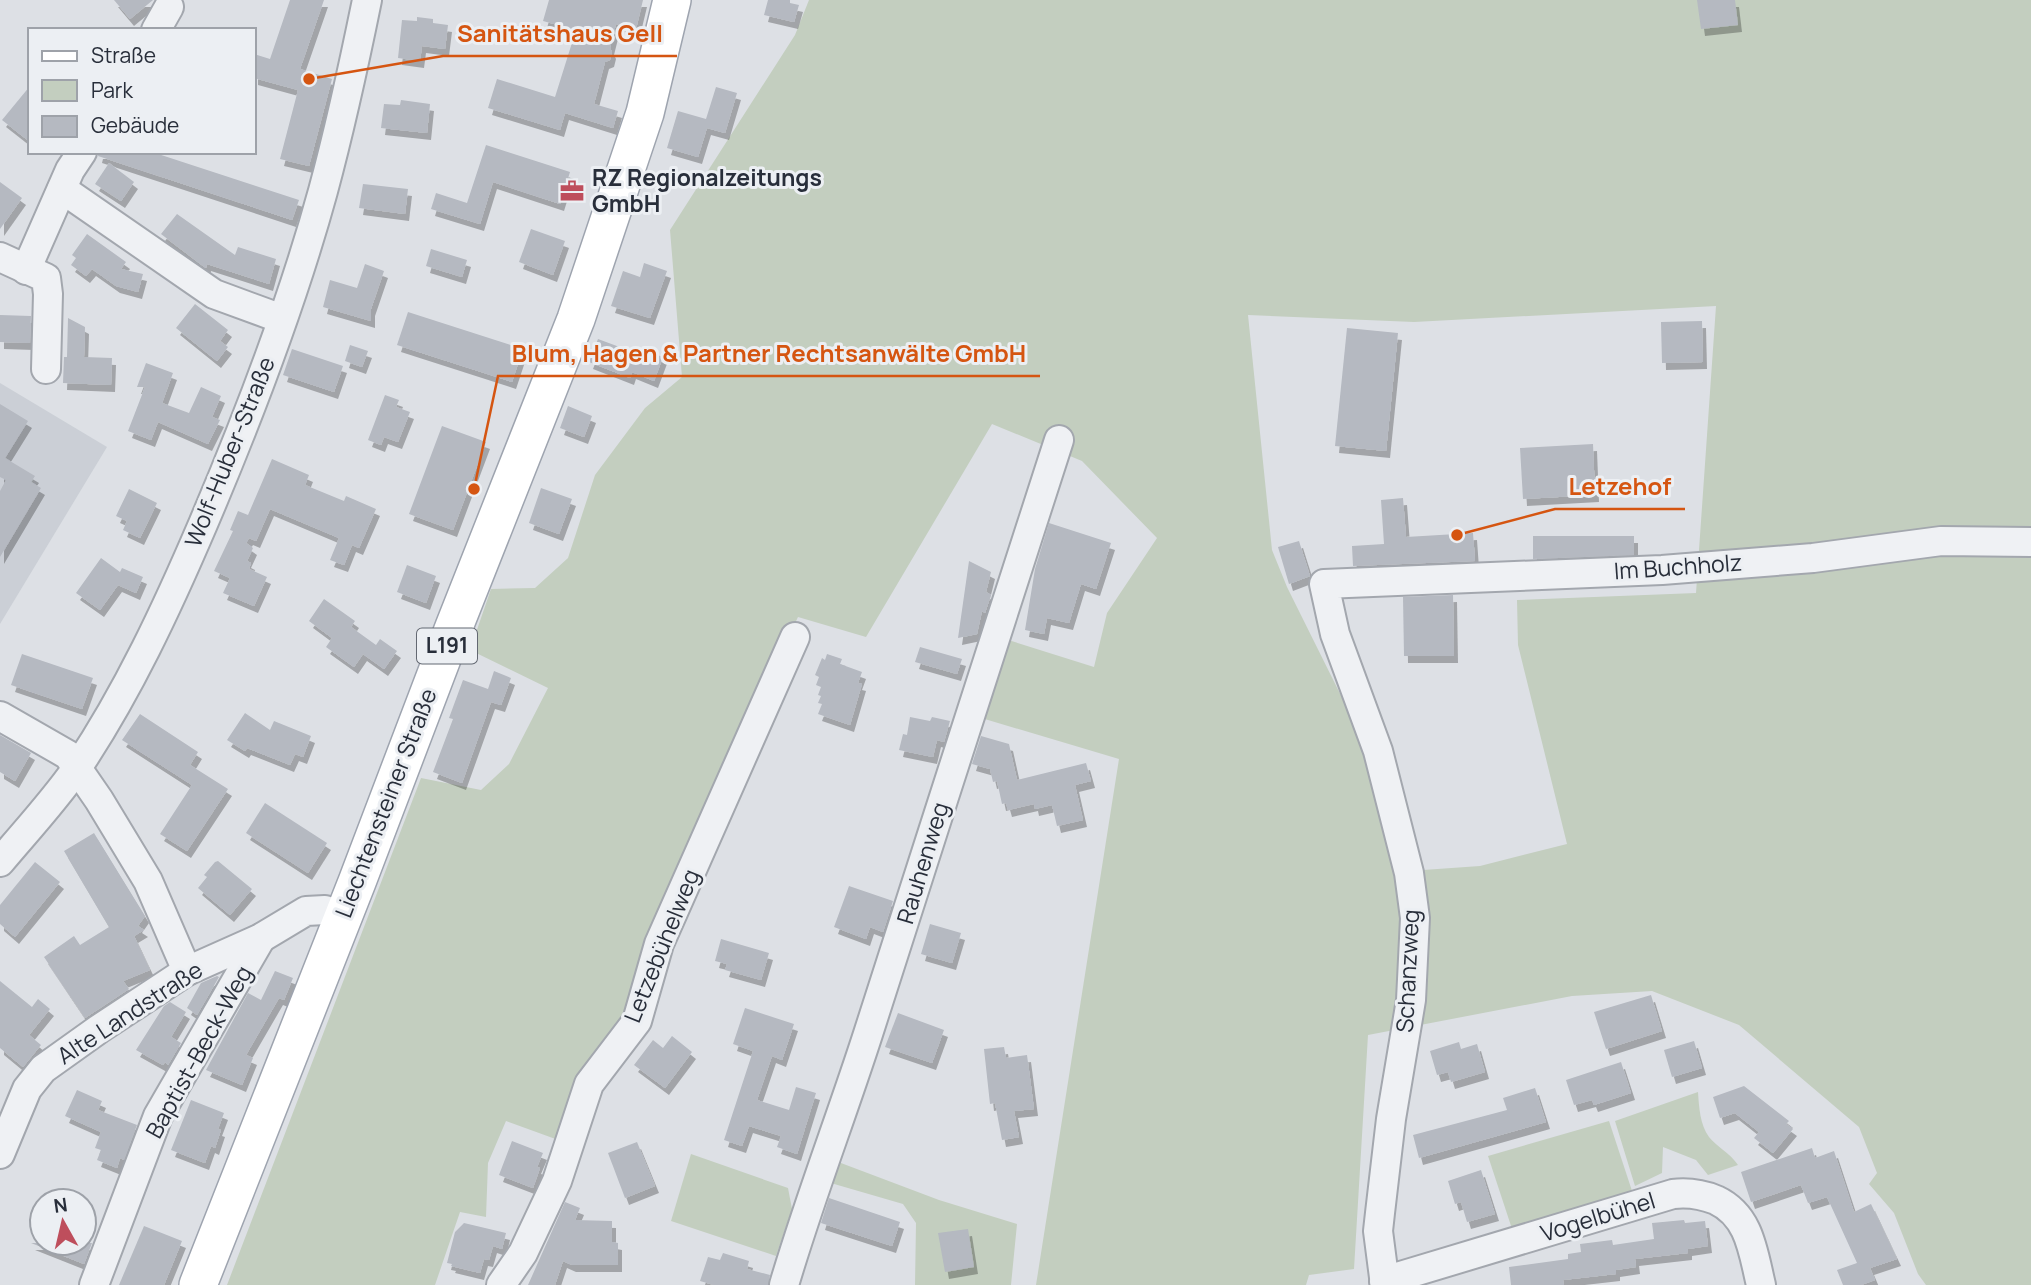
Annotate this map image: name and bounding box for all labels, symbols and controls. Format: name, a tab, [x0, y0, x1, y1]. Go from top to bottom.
callout: Sanitätshaus Gell	[443, 11, 677, 56]
text: Sanitätshaus Gell	[457, 16, 663, 49]
legend	[28, 28, 256, 154]
text: Straße	[91, 41, 156, 69]
text: Park	[91, 76, 133, 104]
text: Gebäude	[91, 111, 179, 139]
place label: RZ Regionalzeitungs GmbH	[592, 161, 822, 219]
office icon: RZ Regionalzeitungs GmbH	[558, 177, 586, 205]
callout: Blum, Hagen & Partner Rechtsanwälte GmbH	[498, 331, 1040, 376]
text: Blum, Hagen & Partner Rechtsanwälte GmbH	[512, 336, 1026, 369]
street label: Wolf-Huber-Straße	[176, 352, 282, 552]
callout: Letzehof	[1555, 464, 1685, 509]
text: Letzehof	[1569, 469, 1671, 502]
street label: Im Buchholz	[1613, 546, 1743, 586]
road number: L191	[417, 628, 477, 664]
street label: Liechtensteiner Straße	[327, 683, 444, 922]
street label: Rauhenweg	[888, 798, 956, 927]
street label: Letzebühelweg	[616, 864, 706, 1027]
street label: Schanzweg	[1388, 908, 1426, 1033]
street label: Alte Landstraße	[50, 953, 208, 1071]
street label: Baptist-Beck-Weg	[137, 959, 259, 1144]
street label: Vogelbühel	[1536, 1183, 1659, 1249]
north arrow	[28, 1187, 98, 1257]
text: N	[52, 1191, 69, 1219]

